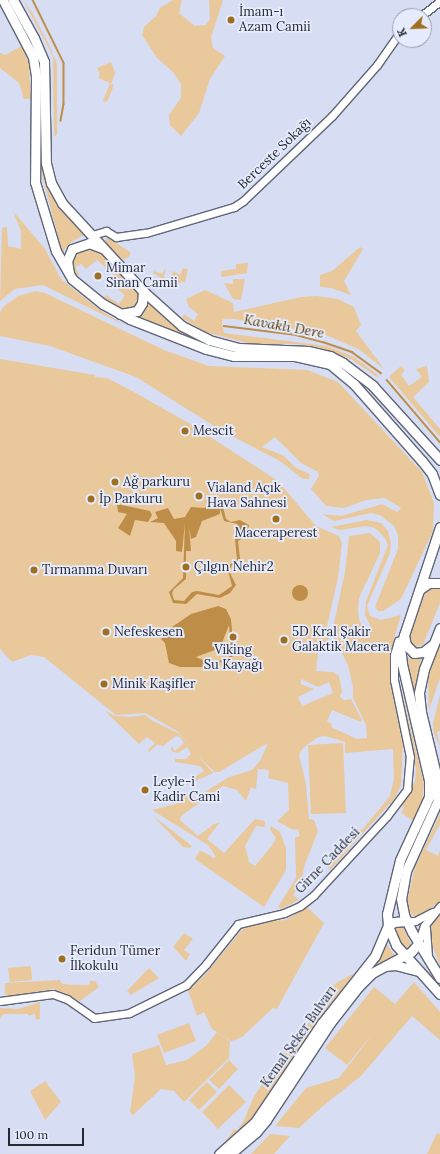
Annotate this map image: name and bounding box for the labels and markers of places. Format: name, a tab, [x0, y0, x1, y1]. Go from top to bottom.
place label: İmam-ı Azam Camii	[239, 5, 311, 36]
marker: İmam-ı Azam Camii	[226, 15, 236, 25]
place label: Mimar Sinan Camii	[106, 261, 178, 292]
marker: Mimar Sinan Camii	[93, 271, 103, 281]
place label: Mescit	[193, 423, 234, 439]
marker: Mescit	[180, 426, 190, 436]
place label: Ağ parkuru	[123, 474, 190, 490]
marker: Ağ parkuru	[110, 477, 120, 487]
place label: Vialand Açık Hava Sahnesi	[207, 481, 287, 512]
place label: İp Parkuru	[99, 491, 163, 507]
marker: Vialand Açık Hava Sahnesi	[194, 491, 204, 501]
marker: İp Parkuru	[86, 494, 96, 504]
marker: Maceraperest	[271, 514, 281, 524]
place label: Maceraperest	[234, 525, 318, 541]
place label: Çılgın Nehir2	[194, 559, 274, 575]
place label: Tırmanma Duvarı	[42, 562, 147, 578]
marker: Çılgın Nehir2	[181, 562, 191, 572]
marker: Tırmanma Duvarı	[29, 565, 39, 575]
place label: Nefeskesen	[114, 624, 183, 640]
place label: 5D Kral Şakir Galaktik Macera	[292, 625, 390, 656]
marker: Nefeskesen	[101, 627, 111, 637]
marker: Viking Su Kayağı	[228, 632, 238, 642]
marker: 5D Kral Şakir Galaktik Macera	[279, 635, 289, 645]
place label: Viking Su Kayağı	[204, 643, 262, 674]
place label: Minik Kaşifler	[112, 676, 196, 692]
marker: Minik Kaşifler	[99, 679, 109, 689]
place label: Leyle-i Kadir Cami	[153, 775, 220, 806]
marker: Leyle-i Kadir Cami	[140, 785, 150, 795]
place label: Feridun Tümer İlkokulu	[70, 944, 160, 975]
marker: Feridun Tümer İlkokulu	[57, 954, 67, 964]

